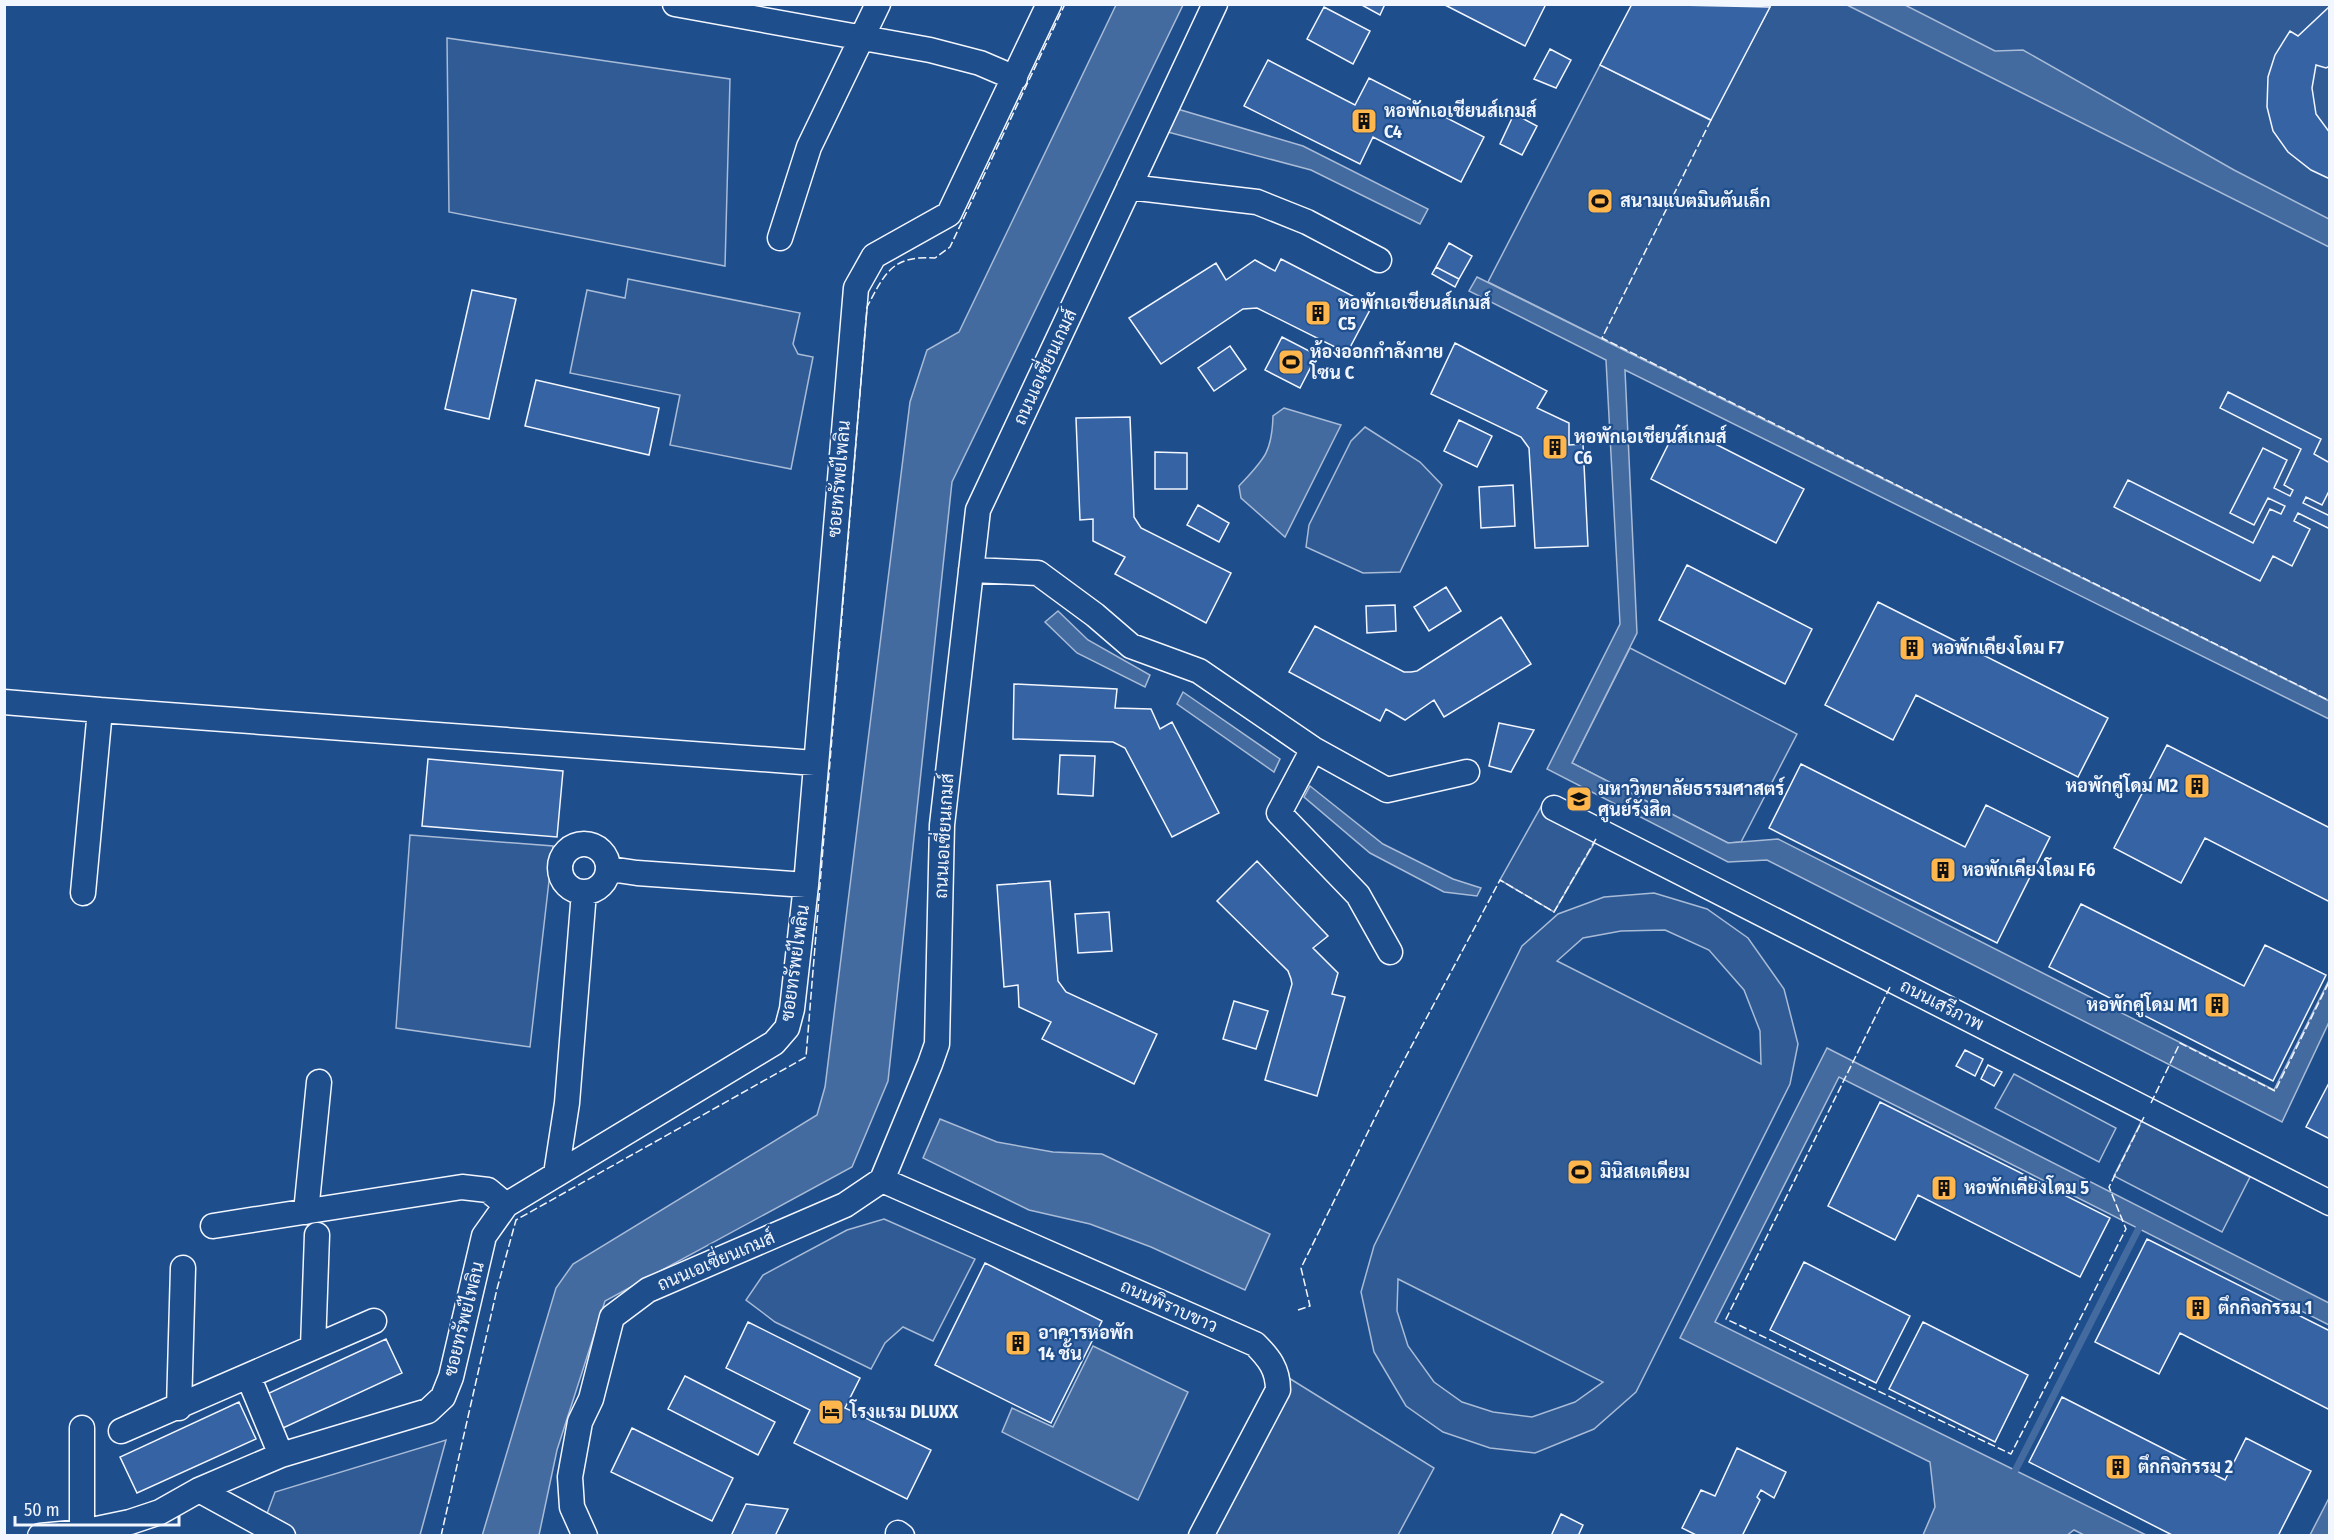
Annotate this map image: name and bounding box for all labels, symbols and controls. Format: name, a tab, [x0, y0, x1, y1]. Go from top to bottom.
place label: หอพักเอเชียนส์เกมส์ C4	[1384, 98, 1538, 143]
building icon: หอพักเอเชียนส์เกมส์ C4	[1349, 106, 1379, 136]
sports icon: สนามแบตมินตันเล็ก	[1585, 186, 1615, 216]
place label: สนามแบตมินตันเล็ก	[1620, 187, 1771, 212]
place label: หอพักเอเชียนส์เกมส์ C5	[1338, 290, 1492, 335]
building icon: หอพักเอเชียนส์เกมส์ C5	[1303, 298, 1333, 328]
street label: ถนนเอเซี่ยนเกมส์	[1004, 303, 1081, 428]
place label: ห้องออกกำลังกาย โซน C	[1309, 340, 1443, 384]
sports icon: ห้องออกกำลังกาย โซน C	[1276, 347, 1306, 377]
street label: ซอยทรัพย์ไพลิน	[821, 419, 855, 539]
place label: หอพักเอเชียนส์เกมส์ C6	[1574, 424, 1728, 469]
building icon: หอพักเอเชียนส์เกมส์ C6	[1540, 432, 1570, 462]
building icon: หอพักเคียงโดม F7	[1897, 633, 1927, 663]
place label: หอพักเคียงโดม F7	[1932, 635, 2064, 659]
building icon: หอพักคู่โดม M2	[2182, 771, 2212, 801]
street label: ถนนเอเซี่ยนเกมส์	[925, 773, 958, 899]
place label: หอพักคู่โดม M2	[2066, 773, 2178, 799]
place label: มหาวิทยาลัยธรรมศาสตร์ ศูนย์รังสิต	[1598, 776, 1786, 823]
school or university icon: มหาวิทยาลัยธรรมศาสตร์ ศูนย์รังสิต	[1564, 784, 1594, 814]
building icon: หอพักเคียงโดม F6	[1928, 855, 1958, 885]
place label: หอพักเคียงโดม F6	[1962, 857, 2095, 881]
street label: ซอยทรัพย์ไพลิน	[774, 903, 814, 1023]
street label: ถนนเสรีภาพ	[1897, 973, 1988, 1035]
building icon: หอพักคู่โดม M1	[2202, 990, 2232, 1020]
place label: หอพักคู่โดม M1	[2087, 992, 2198, 1018]
sports icon: มินิสเตเดียม	[1565, 1157, 1595, 1187]
place label: มินิสเตเดียม	[1600, 1159, 1690, 1183]
building icon: หอพักเคียงโดม 5	[1929, 1173, 1959, 1203]
place label: หอพักเคียงโดม 5	[1964, 1175, 2089, 1199]
street label: ถนนเอเซี่ยนเกมส์	[652, 1222, 778, 1296]
street label: ซอยทรัพย์ไพลิน	[437, 1259, 489, 1379]
street label: ถนนพิราบขาว	[1117, 1275, 1221, 1337]
building icon: ตึกกิจกรรม 1	[2183, 1293, 2213, 1323]
place label: ตึกกิจกรรม 1	[2218, 1295, 2312, 1319]
place label: อาคารหอพัก 14 ชั้น	[1038, 1322, 1134, 1365]
building icon: อาคารหอพัก 14 ชั้น	[1003, 1328, 1033, 1358]
hotel icon: โรงแรม DLUXX	[816, 1397, 846, 1427]
place label: โรงแรม DLUXX	[849, 1399, 959, 1423]
building icon: ตึกกิจกรรม 2	[2103, 1452, 2133, 1482]
place label: ตึกกิจกรรม 2	[2138, 1454, 2233, 1478]
scale bar	[15, 1489, 178, 1527]
text: 50 m	[24, 1499, 60, 1521]

